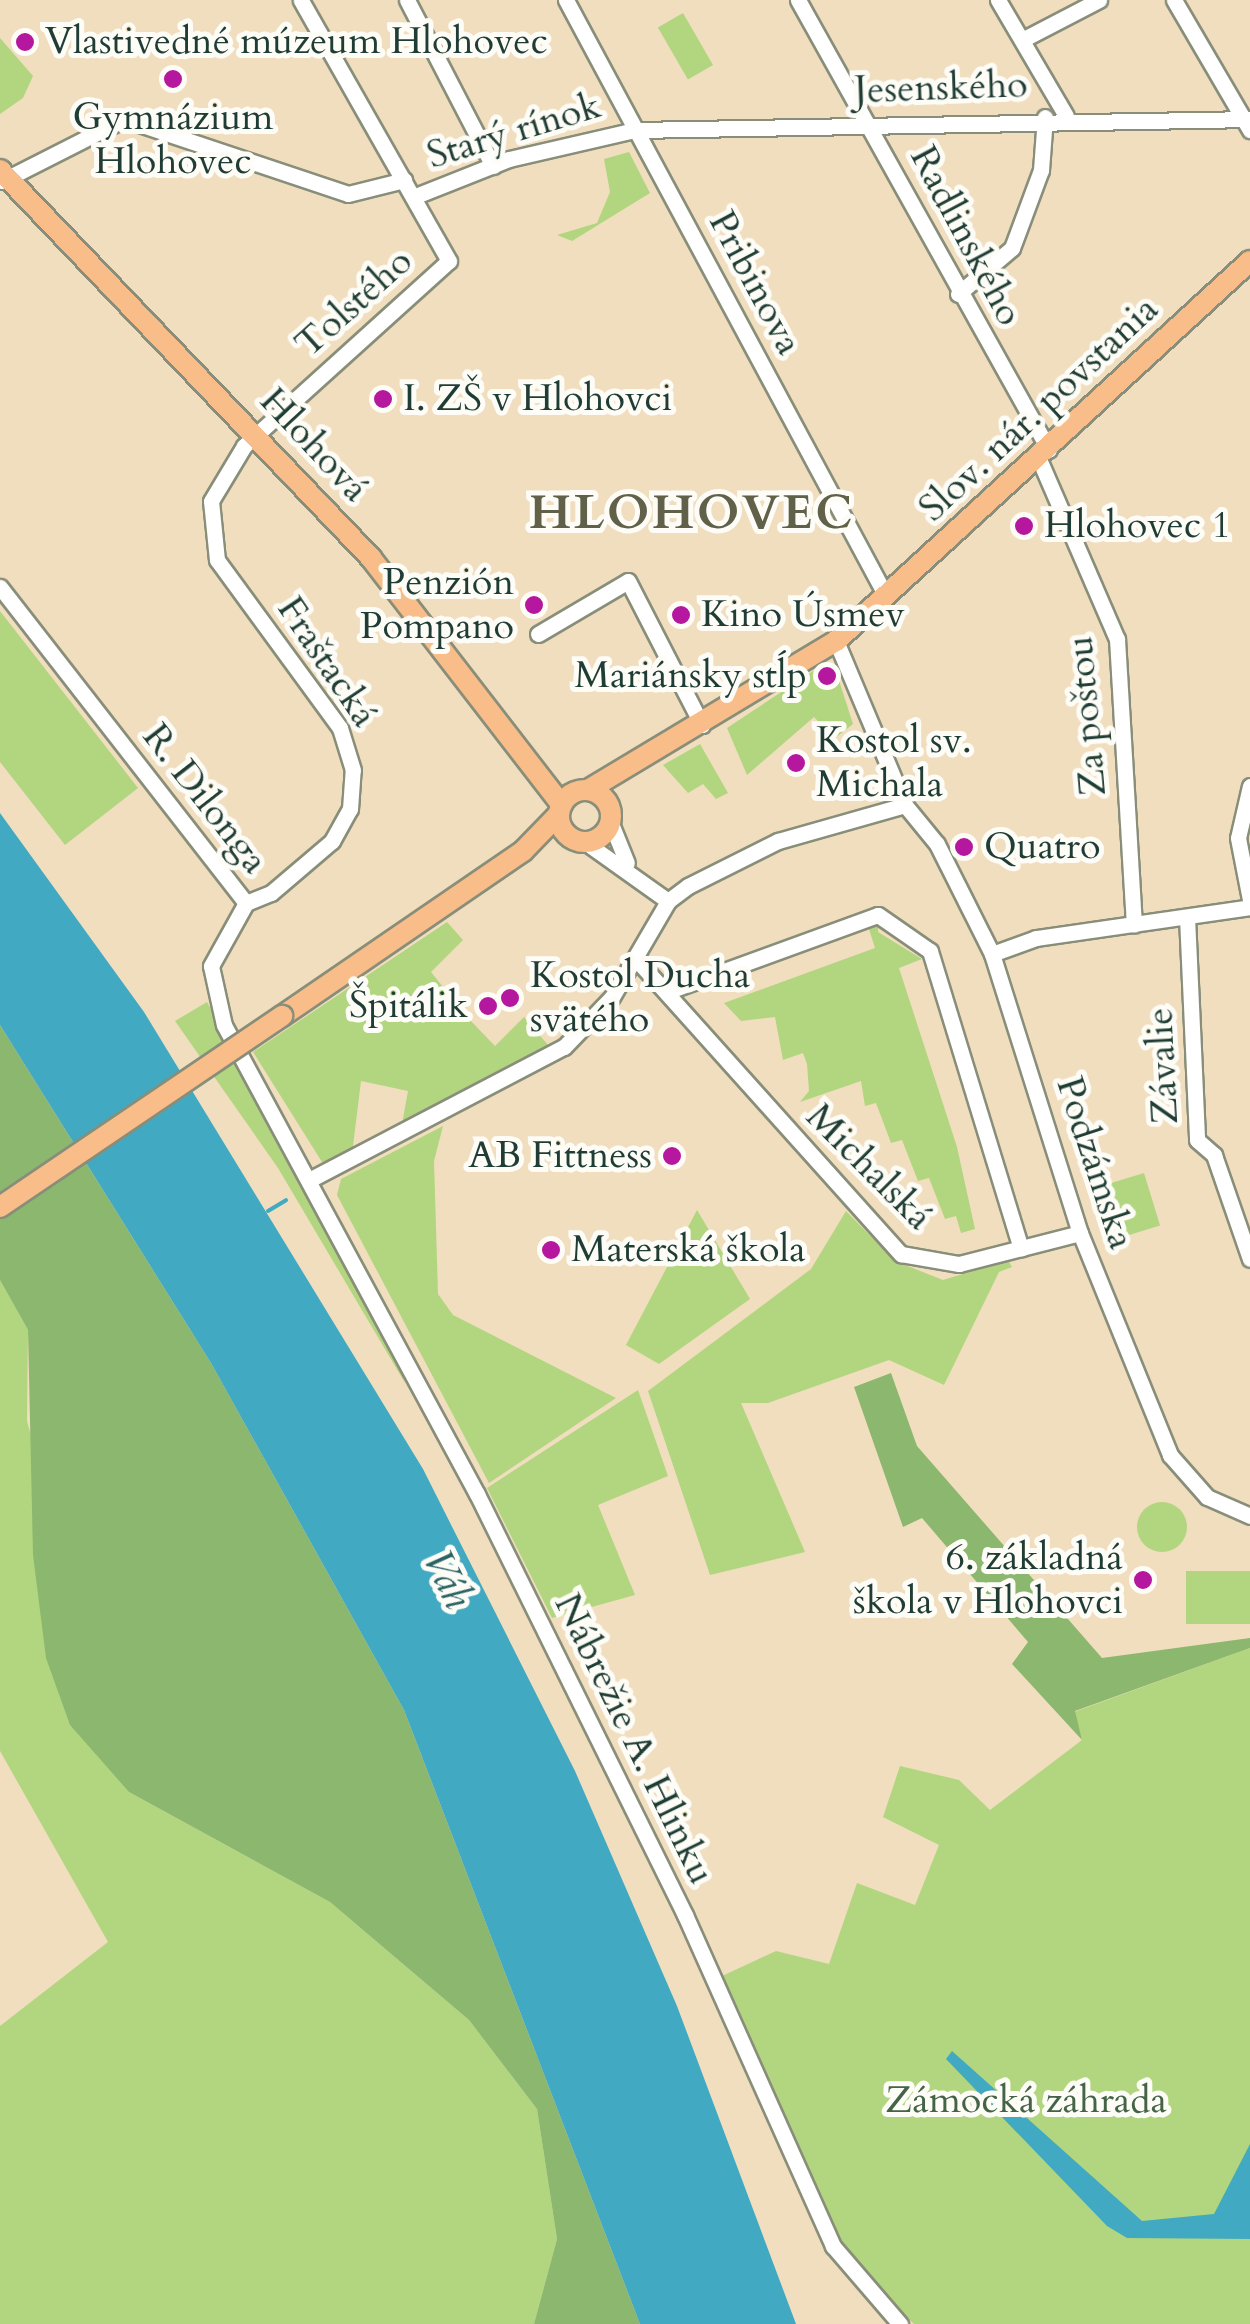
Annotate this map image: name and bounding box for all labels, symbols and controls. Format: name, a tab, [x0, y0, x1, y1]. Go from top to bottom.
place label: Vlastivedné múzeum Hlohovec	[45, 19, 548, 65]
marker: Vlastivedné múzeum Hlohovec	[14, 31, 36, 53]
street label: Jesenského	[854, 62, 1028, 114]
marker: Gymnázium Hlohovec	[162, 68, 184, 90]
street label: Starý rínok	[422, 83, 606, 179]
place label: Gymnázium Hlohovec	[73, 95, 273, 184]
street label: Radlinského	[900, 138, 1032, 334]
street label: Pribinova	[698, 203, 812, 363]
street label: Tolstého	[286, 239, 422, 367]
street label: Slov. nár. povstania	[910, 287, 1168, 531]
place label: I. ZŠ v Hlohovci	[403, 376, 672, 422]
street label: Hlohová	[250, 379, 378, 511]
marker: I. ZŠ v Hlohovci	[372, 388, 394, 410]
district label: HLOHOVEC	[529, 484, 855, 542]
place label: Hlohovec 1	[1044, 503, 1231, 549]
marker: Hlohovec 1	[1013, 515, 1035, 537]
place label: Penzión Pompano	[360, 560, 514, 649]
street label: Fraštacká	[267, 588, 387, 736]
place label: Kino Úsmev	[701, 592, 905, 638]
marker: Penzión Pompano	[523, 594, 545, 616]
marker: Kino Úsmev	[670, 604, 692, 626]
street label: Za poštou	[1057, 634, 1117, 798]
place label: Mariánsky stĺp	[574, 653, 807, 699]
marker: Mariánsky stĺp	[816, 665, 838, 687]
street label: R. Dilonga	[132, 715, 278, 883]
place label: Kostol sv. Michala	[816, 718, 972, 808]
marker: Kostol sv. Michala	[785, 752, 807, 774]
place label: Quatro	[984, 824, 1100, 870]
marker: Quatro	[953, 836, 975, 858]
place label: Kostol Ducha svätého	[530, 953, 750, 1042]
place label: Špitálik	[349, 983, 468, 1029]
marker: Kostol Ducha svätého	[499, 987, 521, 1009]
marker: Špitálik	[477, 995, 499, 1017]
street label: Závalie	[1137, 1007, 1189, 1125]
street label: Podzámska	[1046, 1071, 1144, 1255]
street label: Michalská	[796, 1094, 942, 1240]
place label: AB Fittness	[468, 1133, 652, 1179]
marker: AB Fittness	[661, 1145, 683, 1167]
place label: Materská škola	[571, 1227, 806, 1273]
marker: Materská škola	[540, 1239, 562, 1261]
place label: 6. základná škola v Hlohovci	[853, 1535, 1123, 1625]
water label: Váh	[412, 1542, 482, 1616]
marker: 6. základná škola v Hlohovci	[1132, 1569, 1154, 1591]
street label: Nábrežie A. Hlinku	[544, 1586, 724, 1892]
park label: Zámocká záhrada	[885, 2078, 1167, 2124]

